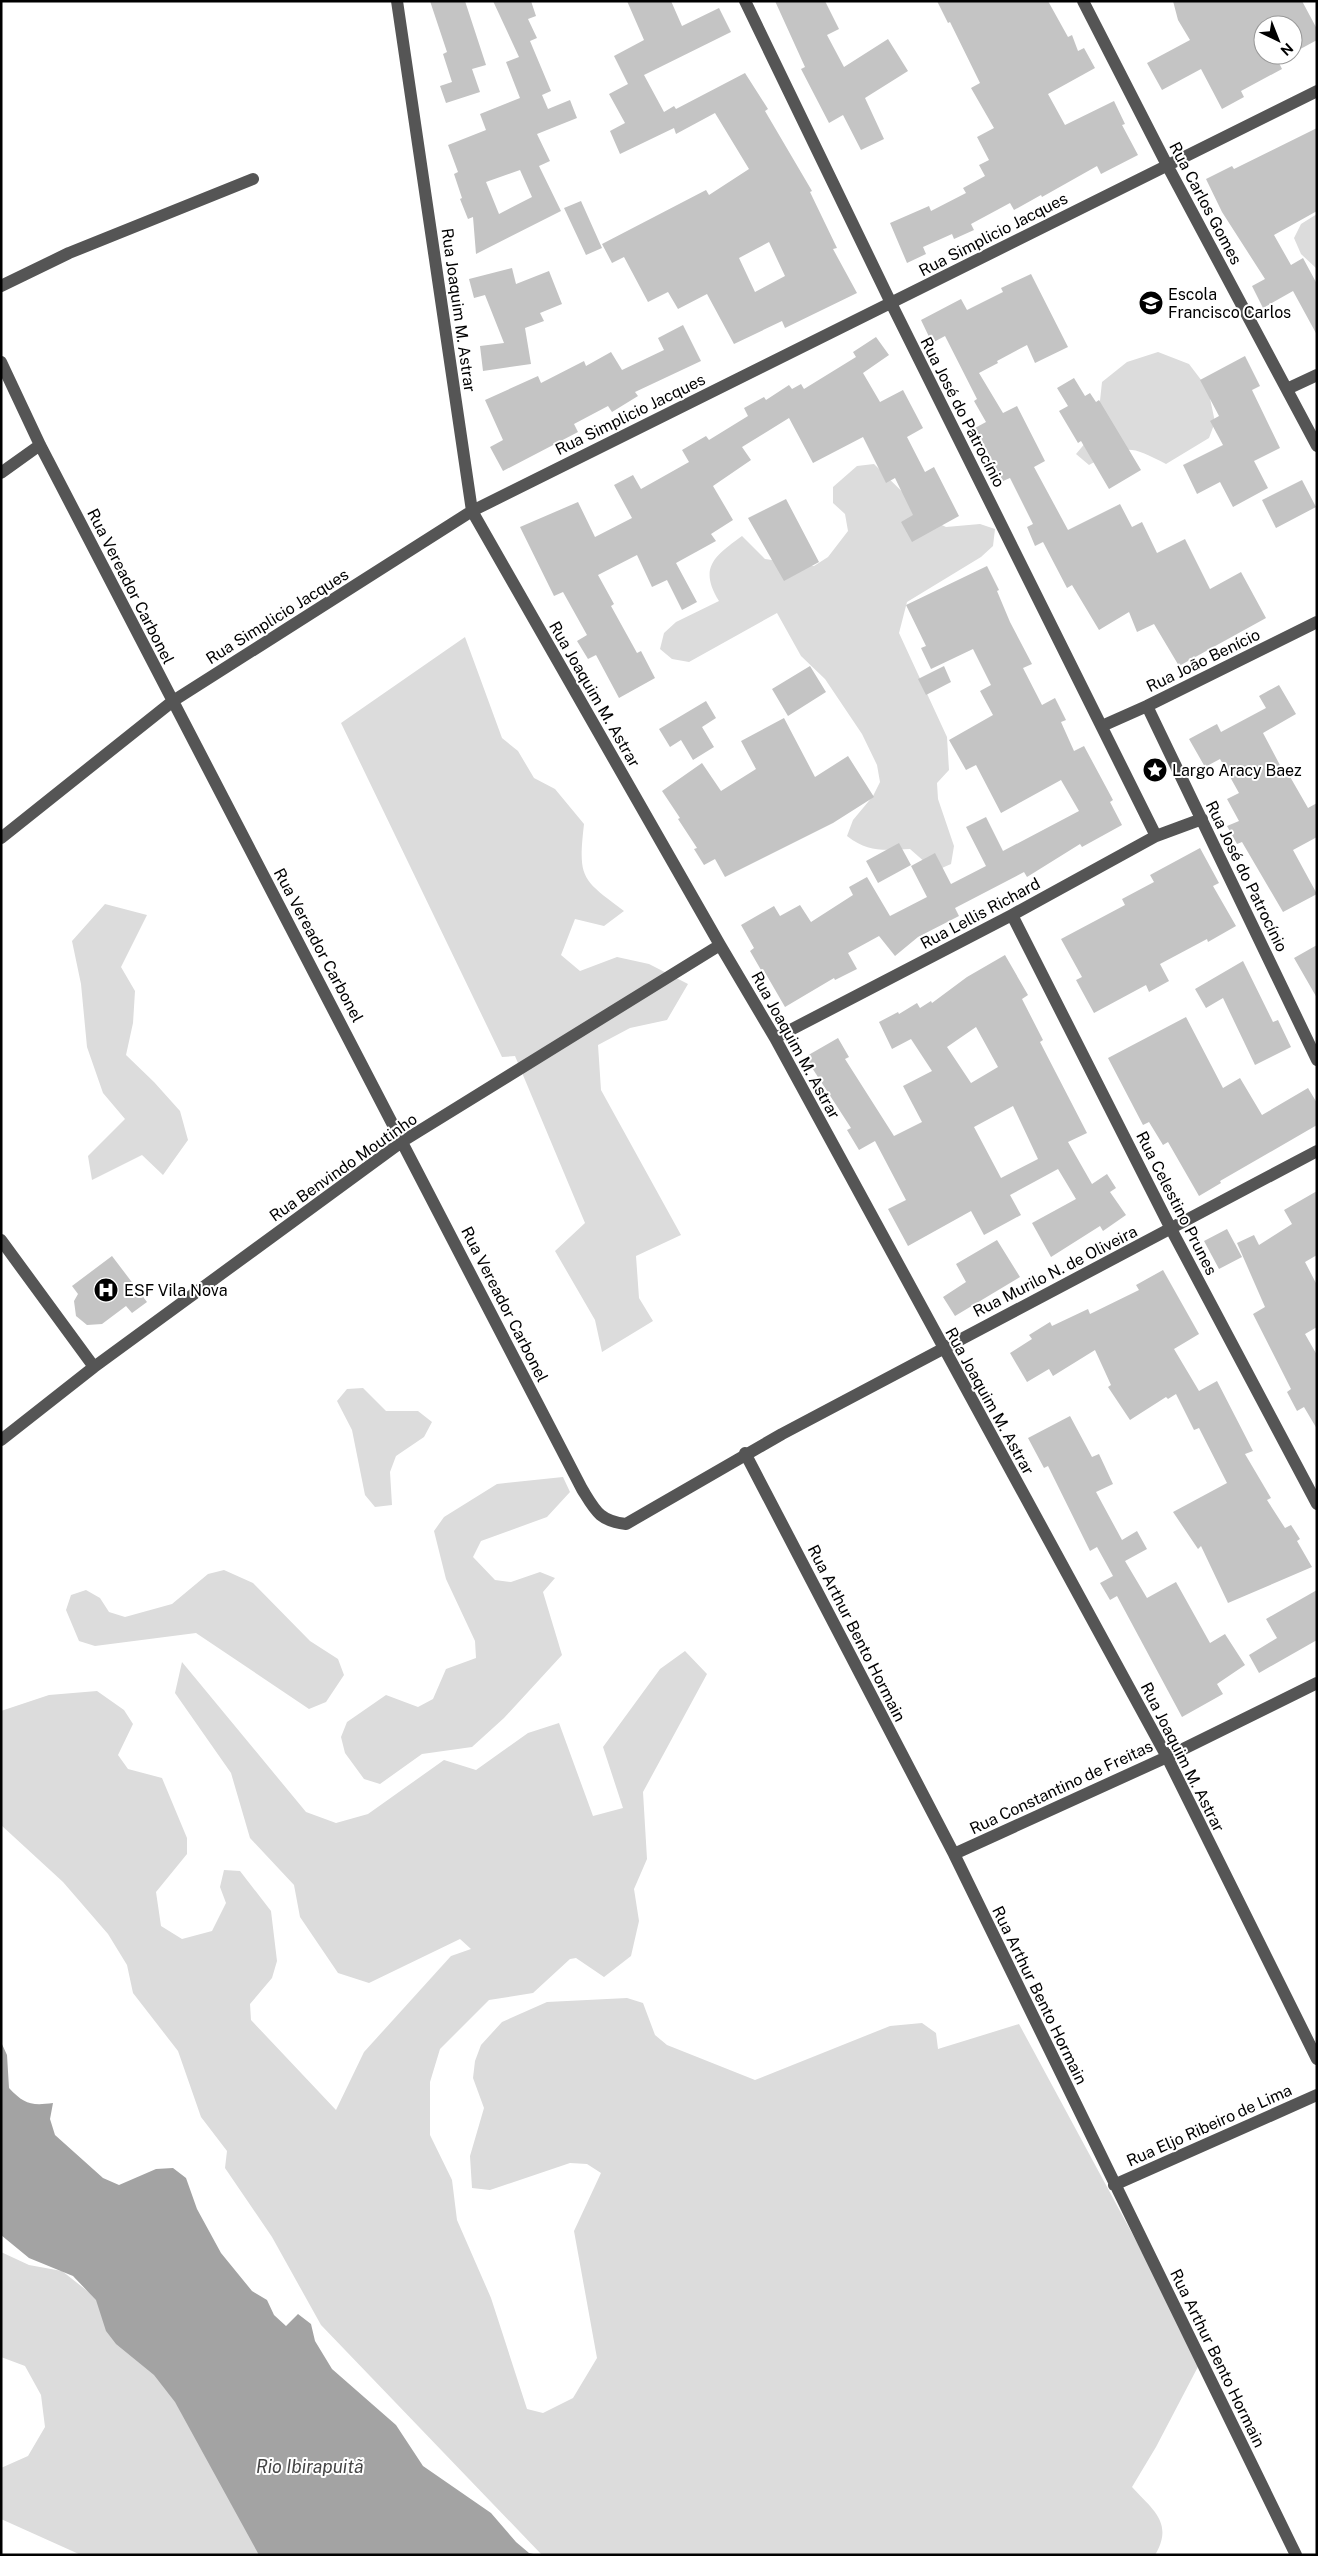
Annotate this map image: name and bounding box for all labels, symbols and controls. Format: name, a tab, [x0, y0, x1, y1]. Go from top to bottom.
north arrow	[1253, 15, 1303, 65]
text: N	[1277, 40, 1296, 59]
street label: Rua Carlos Gomes	[1165, 139, 1246, 268]
street label: Rua Simplicio Jacques	[916, 189, 1071, 280]
street label: Rua Joaquim M. Astrar	[438, 227, 479, 393]
place label: Escola Francisco Carlos	[1168, 285, 1291, 322]
school or university icon: Escola Francisco Carlos	[1138, 290, 1164, 316]
street label: Rua José do Patrocínio	[916, 334, 1009, 490]
street label: Rua Simplicio Jacques	[552, 370, 708, 459]
street label: Rua Vereador Carbonel	[83, 505, 178, 667]
street label: Rua Simplicio Jacques	[202, 565, 352, 668]
street label: Rua Joaquim M. Astrar	[545, 618, 644, 771]
street label: Rua João Benício	[1143, 625, 1263, 696]
place icon: Largo Aracy Baez	[1142, 757, 1168, 783]
place label: Largo Aracy Baez	[1172, 761, 1302, 780]
street label: Rua José do Patrocínio	[1202, 798, 1291, 955]
street label: Rua Vereador Carbonel	[270, 865, 367, 1026]
street label: Rua Lellis Richard	[917, 874, 1043, 953]
street label: Rua Joaquim M. Astrar	[747, 968, 844, 1122]
street label: Rua Benvindo Moutinho	[266, 1109, 421, 1226]
street label: Rua Celestino Prunes	[1132, 1128, 1221, 1278]
street label: Rua Murilo N. de Oliveira	[970, 1222, 1140, 1321]
street label: Rua Vereador Carbonel	[457, 1223, 552, 1385]
hospital icon: ESF Vila Nova	[93, 1277, 119, 1303]
place label: ESF Vila Nova	[124, 1281, 228, 1300]
street label: Rua Joaquim M. Astrar	[941, 1324, 1038, 1478]
street label: Rua Arthur Bento Hormain	[804, 1542, 910, 1725]
street label: Rua Joaquim M. Astrar	[1137, 1679, 1229, 1835]
street label: Rua Constantino de Freitas	[967, 1737, 1156, 1838]
street label: Rua Arthur Bento Hormain	[988, 1903, 1091, 2087]
street label: Rua Eljo Ribeiro de Lima	[1124, 2080, 1295, 2171]
street label: Rua Arthur Bento Hormain	[1166, 2266, 1269, 2450]
water label: Rio Ibirapuitã	[256, 2456, 364, 2477]

